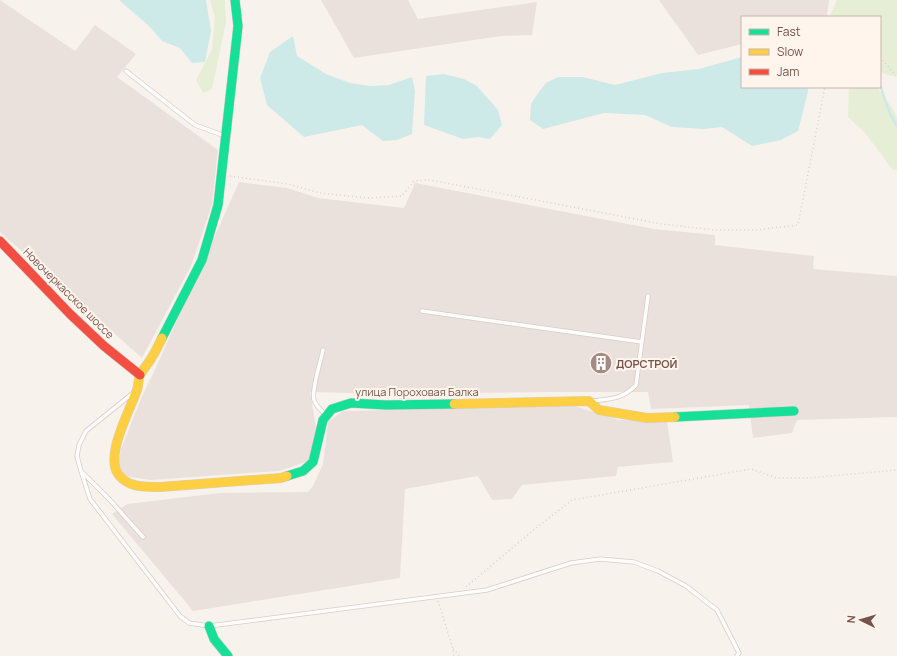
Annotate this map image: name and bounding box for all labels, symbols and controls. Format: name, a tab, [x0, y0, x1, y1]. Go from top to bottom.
legend	[741, 16, 881, 88]
text: Fast	[777, 23, 801, 40]
text: Slow	[777, 43, 803, 60]
text: Jam	[777, 63, 799, 80]
street label: Новочеркасское шоссе	[20, 244, 118, 342]
building icon: ДОРСТРОЙ	[588, 350, 614, 376]
place label: ДОРСТРОЙ	[616, 356, 678, 371]
street label: улица Пороховая Балка	[355, 384, 479, 399]
north arrow	[841, 600, 881, 640]
text: N	[843, 614, 858, 624]

